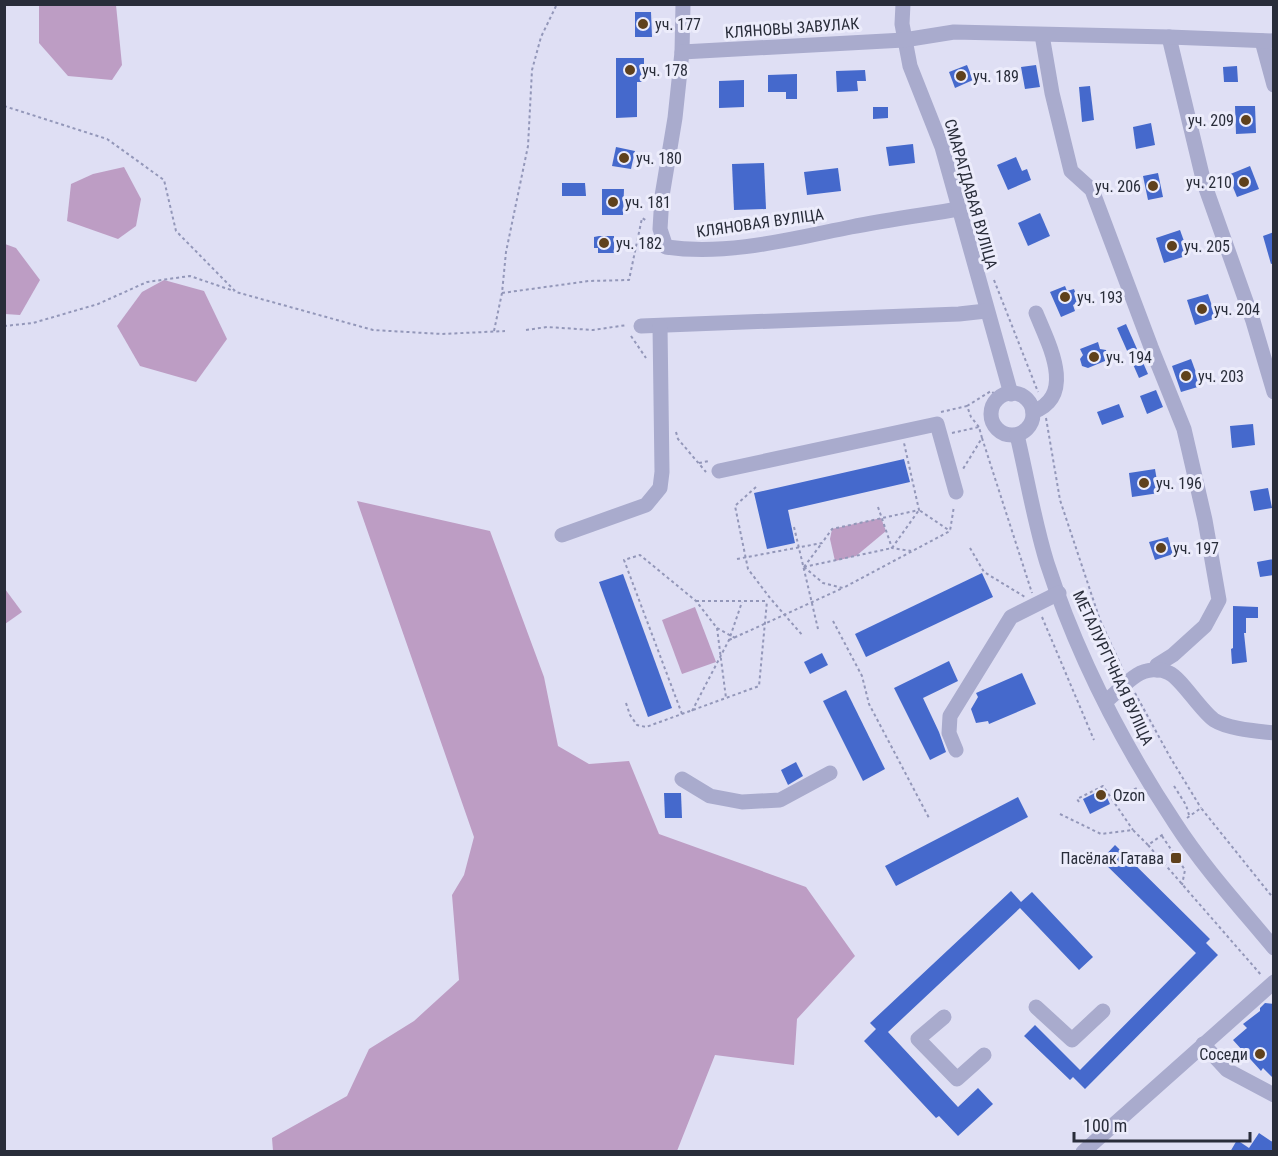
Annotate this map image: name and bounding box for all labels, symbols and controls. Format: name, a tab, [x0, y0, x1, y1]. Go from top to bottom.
street label: КЛЯНОВЫ ЗАВУЛАК	[724, 14, 860, 42]
place label: уч. 177	[655, 15, 701, 34]
marker: уч. 177	[636, 17, 650, 31]
place label: уч. 178	[642, 61, 688, 80]
marker: уч. 178	[623, 63, 637, 77]
place label: уч. 189	[973, 67, 1019, 86]
marker: уч. 189	[954, 69, 968, 83]
place label: уч. 209	[1188, 111, 1234, 130]
marker: уч. 209	[1239, 113, 1253, 127]
street label: СМАРАГДАВАЯ ВУЛІЦА	[941, 117, 1001, 271]
place label: уч. 180	[636, 149, 682, 168]
marker: уч. 180	[617, 151, 631, 165]
place label: уч. 210	[1186, 173, 1232, 192]
marker: уч. 210	[1237, 175, 1251, 189]
place label: уч. 206	[1095, 177, 1141, 196]
marker: уч. 206	[1146, 179, 1160, 193]
place label: уч. 181	[625, 193, 671, 212]
marker: уч. 181	[606, 195, 620, 209]
street label: КЛЯНОВАЯ ВУЛІЦА	[695, 205, 825, 241]
place label: уч. 182	[616, 234, 662, 253]
marker: уч. 182	[597, 236, 611, 250]
place label: уч. 205	[1184, 237, 1230, 256]
marker: уч. 205	[1165, 239, 1179, 253]
place label: уч. 193	[1077, 288, 1123, 307]
marker: уч. 193	[1058, 290, 1072, 304]
place label: уч. 204	[1214, 300, 1260, 319]
marker: уч. 204	[1195, 302, 1209, 316]
place label: уч. 194	[1106, 348, 1152, 367]
marker: уч. 194	[1087, 350, 1101, 364]
place label: уч. 203	[1198, 367, 1244, 386]
marker: уч. 203	[1179, 369, 1193, 383]
place label: уч. 196	[1156, 474, 1202, 493]
marker: уч. 196	[1137, 476, 1151, 490]
place label: уч. 197	[1173, 539, 1219, 558]
marker: уч. 197	[1154, 541, 1168, 555]
street label: МЕТАЛУРГІЧНАЯ ВУЛІЦА	[1069, 588, 1157, 748]
place label: Ozon	[1113, 786, 1145, 805]
marker: Ozon	[1094, 788, 1108, 802]
place label: Пасёлак Гатава	[1061, 849, 1164, 868]
marker: Пасёлак Гатава	[1169, 851, 1183, 865]
place label: Соседи	[1199, 1045, 1248, 1064]
marker: Соседи	[1253, 1047, 1267, 1061]
scale bar	[1074, 1105, 1250, 1143]
text: 100 m	[1083, 1115, 1127, 1136]

